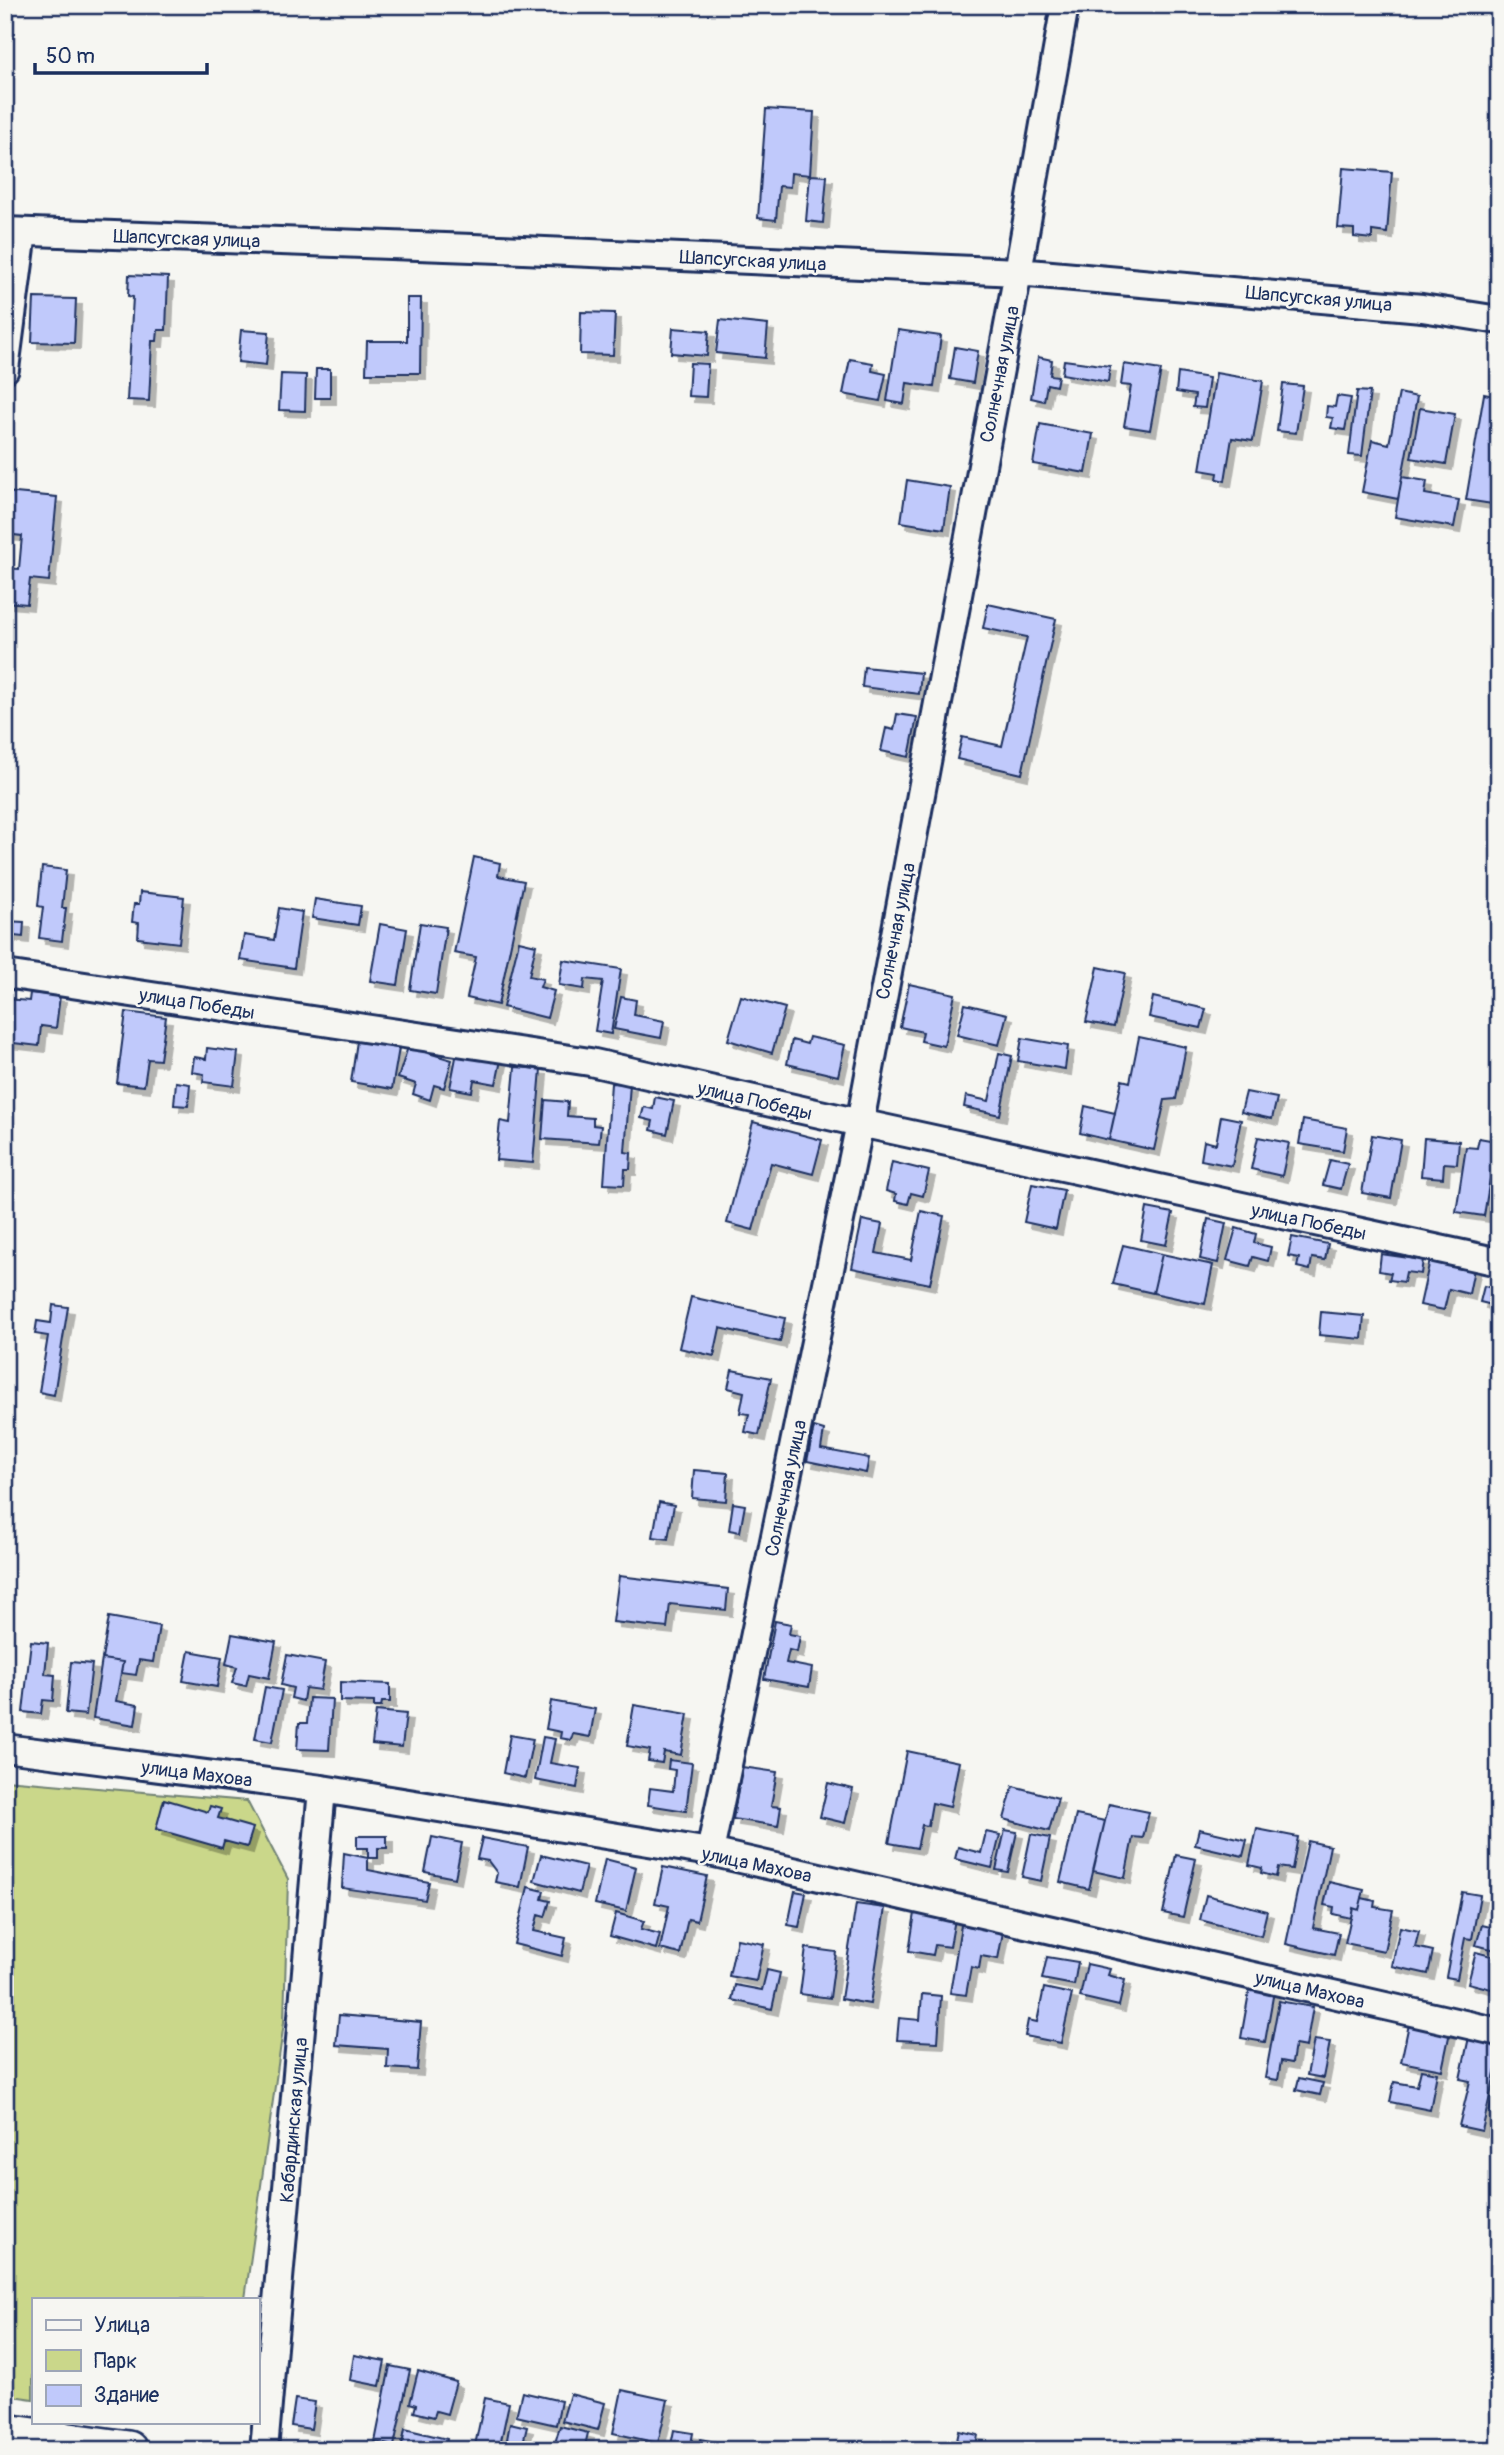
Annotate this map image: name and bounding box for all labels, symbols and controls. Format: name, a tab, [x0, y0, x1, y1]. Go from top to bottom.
scale bar	[35, 32, 206, 76]
text: 50 m	[46, 43, 95, 70]
street label: Шапсугская улица	[113, 224, 261, 254]
street label: Шапсугская улица	[679, 245, 827, 277]
street label: Шапсугская улица	[1245, 281, 1393, 317]
street label: Солнечная улица	[975, 303, 1025, 445]
street label: Солнечная улица	[871, 860, 921, 1002]
street label: улица Победы	[136, 983, 256, 1025]
street label: улица Победы	[694, 1076, 814, 1126]
street label: улица Победы	[1248, 1198, 1368, 1246]
street label: Солнечная улица	[760, 1418, 812, 1559]
street label: улица Махова	[139, 1755, 254, 1793]
street label: улица Махова	[699, 1841, 814, 1888]
street label: улица Махова	[1252, 1965, 1367, 2014]
street label: Кабардинская улица	[275, 2036, 313, 2204]
legend	[32, 2298, 259, 2424]
text: Улица	[94, 2312, 150, 2339]
text: Парк	[94, 2348, 137, 2375]
text: Здание	[94, 2382, 160, 2409]

